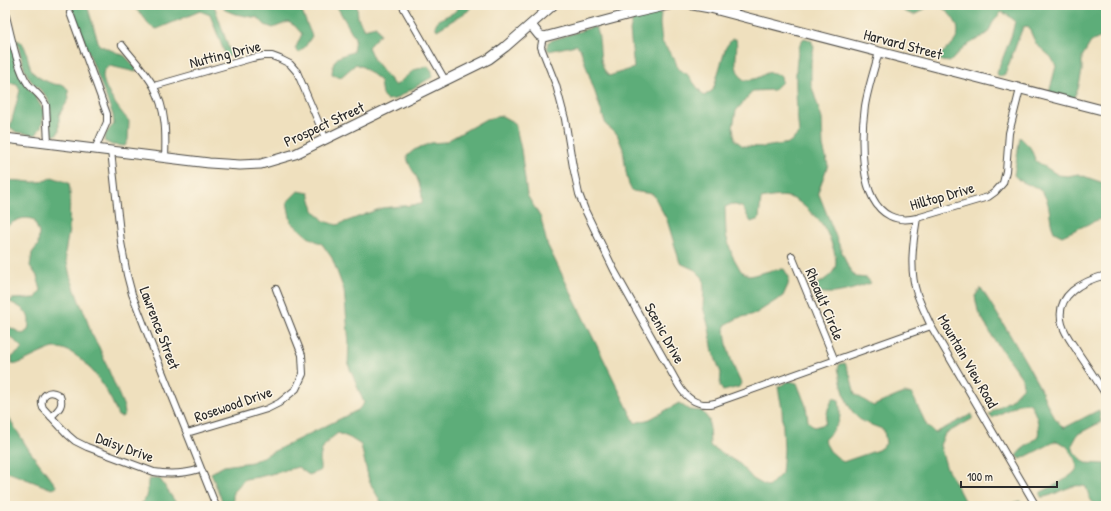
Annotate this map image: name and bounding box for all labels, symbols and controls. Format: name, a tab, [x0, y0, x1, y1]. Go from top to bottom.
street label: Harvard Street	[861, 23, 945, 65]
street label: Nutting Drive	[187, 35, 263, 73]
street label: Prospect Street	[280, 96, 368, 152]
street label: Hilltop Drive	[907, 177, 977, 215]
street label: Rheault Circle	[800, 265, 850, 343]
street label: Lawrence Street	[135, 284, 186, 373]
street label: Scenic Drive	[640, 299, 690, 367]
street label: Mountain View Road	[933, 310, 1003, 412]
street label: Rosewood Drive	[191, 381, 275, 427]
street label: Daisy Drive	[93, 427, 157, 467]
scale bar	[961, 463, 1057, 489]
text: 100 m	[967, 468, 993, 485]

